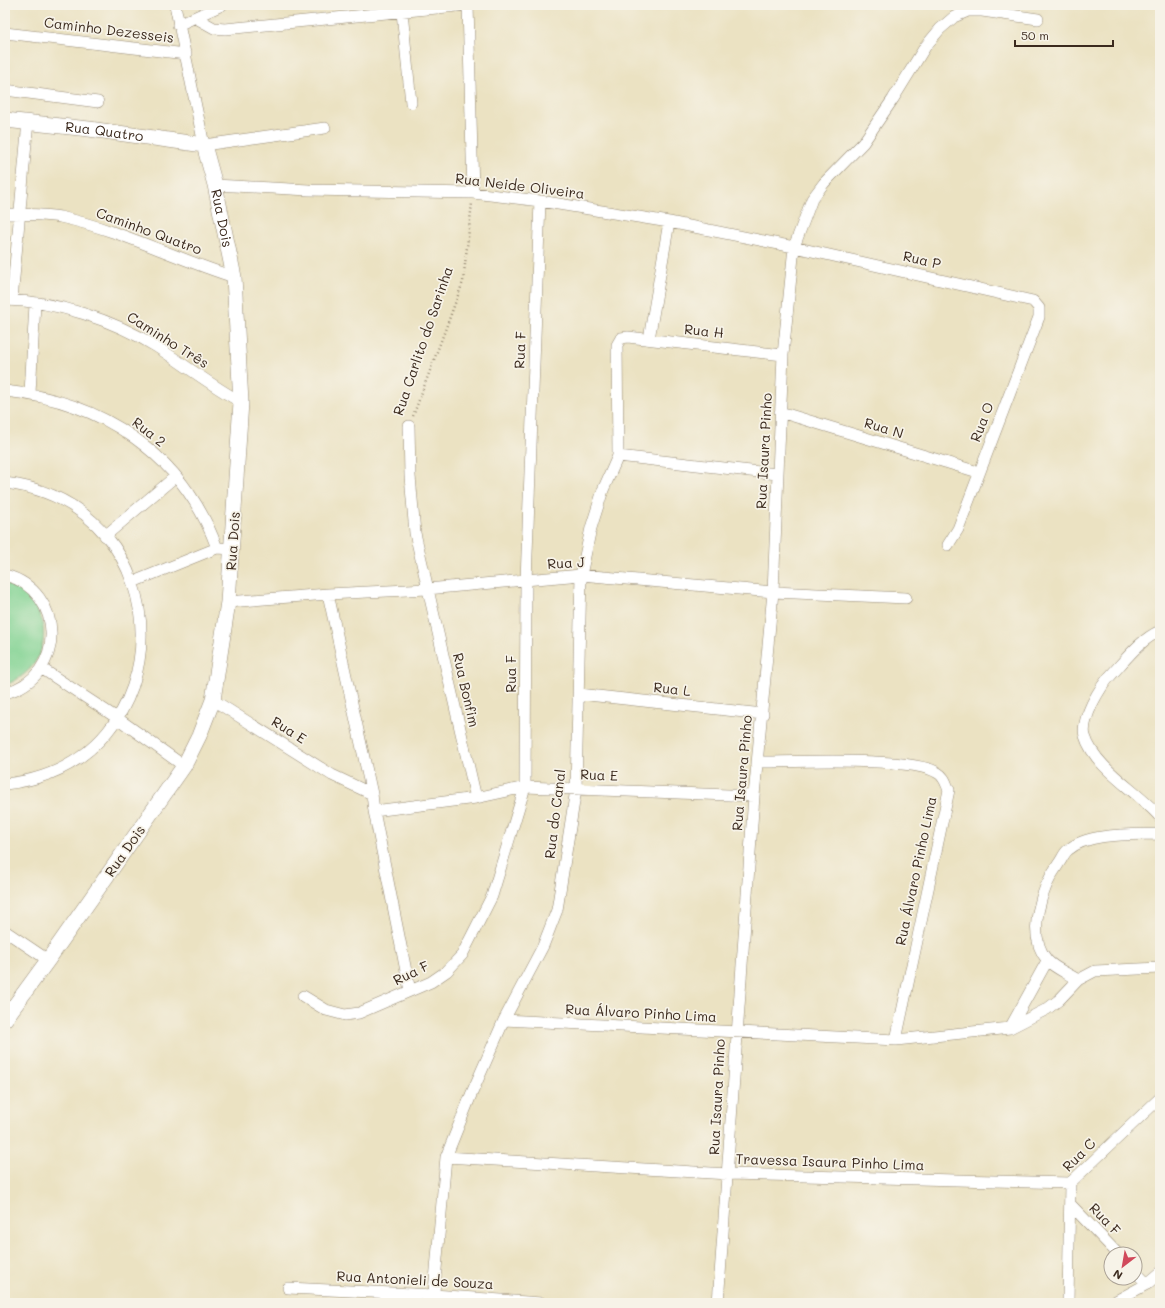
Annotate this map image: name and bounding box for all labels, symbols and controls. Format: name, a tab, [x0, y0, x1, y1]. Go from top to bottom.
street label: Caminho Dezesseis	[43, 12, 175, 47]
scale bar	[1015, 22, 1113, 48]
text: 50 m	[1021, 27, 1049, 43]
street label: Rua Quatro	[64, 117, 145, 145]
street label: Rua Neide Oliveira	[454, 168, 586, 203]
street label: Rua Dois	[207, 187, 238, 249]
street label: Caminho Quatro	[94, 203, 205, 259]
street label: Rua P	[901, 246, 943, 273]
street label: Rua Carlito do Sarinha	[388, 264, 457, 418]
street label: Caminho Três	[124, 307, 213, 372]
street label: Rua H	[683, 319, 725, 342]
street label: Rua F	[509, 331, 530, 369]
street label: Rua Isaura Pinho	[751, 392, 776, 509]
street label: Rua O	[965, 399, 998, 444]
street label: Rua 2	[129, 413, 170, 451]
street label: Rua N	[862, 413, 906, 442]
street label: Rua Dois	[221, 511, 244, 571]
street label: Rua J	[547, 552, 586, 573]
street label: Rua Bonfim	[449, 651, 484, 729]
street label: Rua F	[501, 655, 520, 693]
street label: Rua L	[653, 677, 692, 700]
street label: Rua E	[268, 711, 310, 748]
street label: Rua Isaura Pinho	[727, 714, 756, 832]
street label: Rua E	[580, 764, 618, 785]
street label: Rua do Canal	[540, 768, 569, 860]
street label: Rua Álvaro Pinho Lima	[890, 795, 941, 947]
street label: Rua Dois	[100, 821, 149, 880]
street label: Rua F	[390, 956, 432, 989]
street label: Rua Álvaro Pinho Lima	[565, 999, 717, 1026]
street label: Rua Isaura Pinho	[704, 1038, 729, 1155]
street label: Rua C	[1058, 1134, 1099, 1175]
street label: Travessa Isaura Pinho Lima	[735, 1149, 925, 1174]
street label: Rua F	[1085, 1199, 1125, 1239]
north arrow	[1103, 1246, 1143, 1286]
street label: Rua Antonieli de Souza	[336, 1266, 494, 1293]
text: N	[1110, 1266, 1125, 1284]

